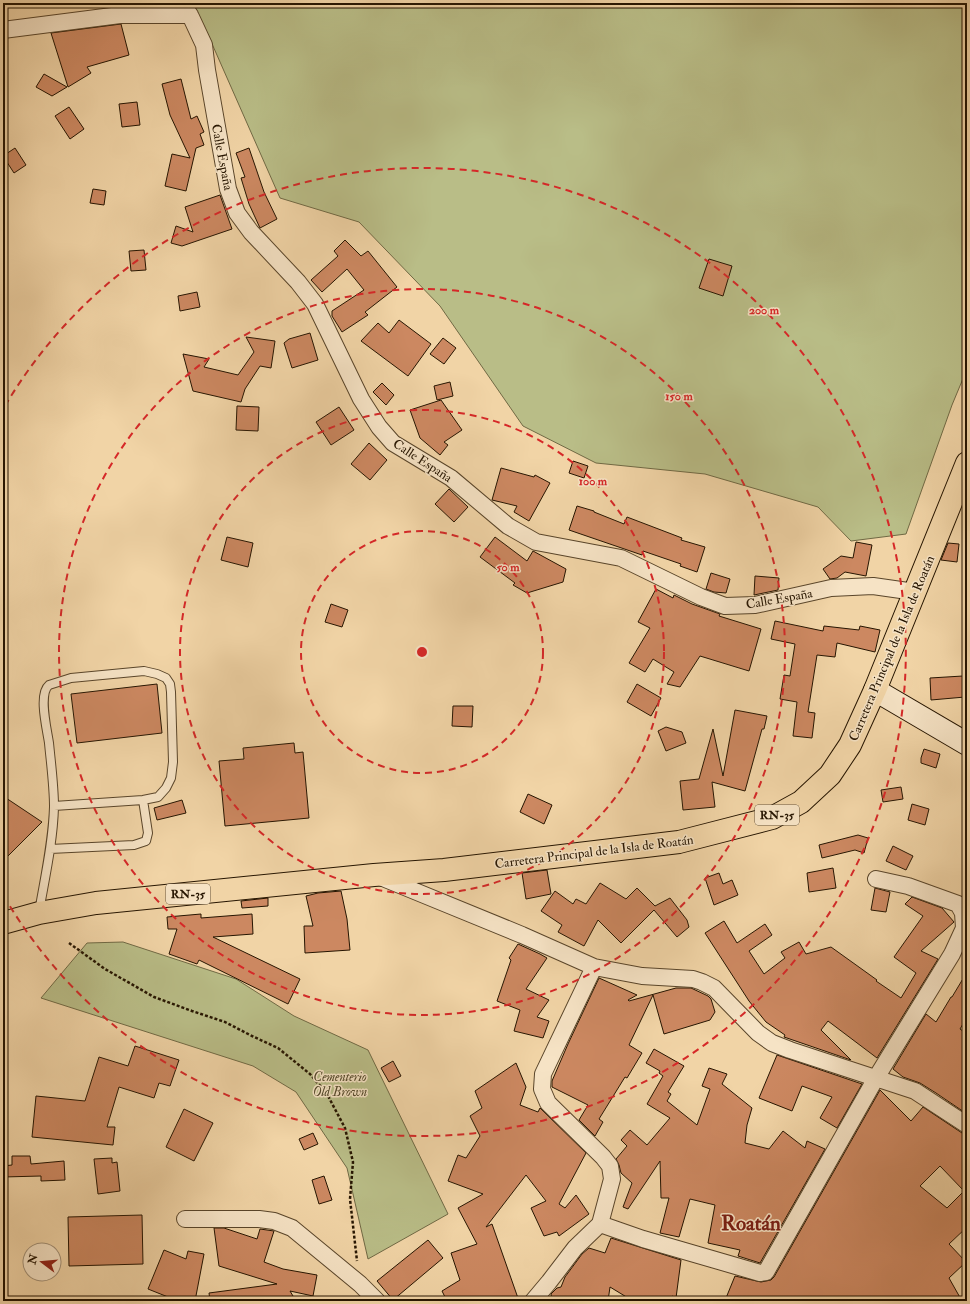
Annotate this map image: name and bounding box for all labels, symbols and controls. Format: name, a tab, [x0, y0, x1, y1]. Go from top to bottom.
street label: Calle España	[207, 123, 236, 193]
text: 200 m	[749, 303, 780, 318]
text: 150 m	[665, 389, 693, 404]
street label: Calle España	[389, 436, 456, 487]
text: 100 m	[579, 474, 608, 489]
street label: Carretera Principal de la Isla de Roatán	[845, 553, 939, 744]
text: 50 m	[496, 560, 520, 575]
street label: Calle España	[745, 585, 815, 614]
centre of rings	[415, 645, 429, 659]
road number: RN-35	[755, 805, 799, 825]
street label: Carretera Principal de la Isla de Roatán	[494, 832, 695, 873]
road number: RN-35	[166, 884, 210, 904]
park label: Cementerio Old Brown	[313, 1069, 367, 1100]
district label: Roatán	[721, 1210, 781, 1237]
north arrow	[22, 1242, 62, 1282]
text: N	[25, 1252, 41, 1267]

